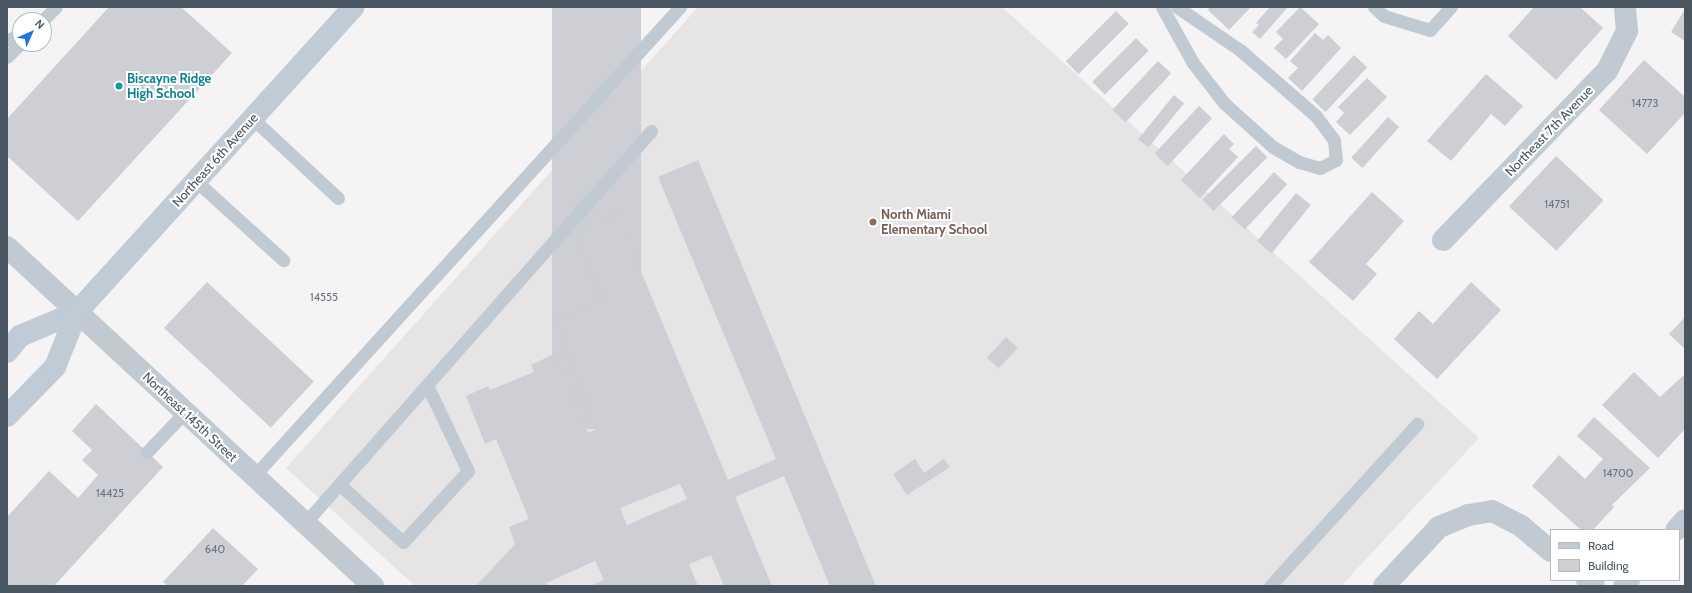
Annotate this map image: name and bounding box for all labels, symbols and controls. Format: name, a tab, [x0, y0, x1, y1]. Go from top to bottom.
north arrow	[12, 12, 52, 52]
text: N	[32, 17, 47, 32]
place label: Biscayne Ridge High School	[127, 71, 211, 102]
marker: Biscayne Ridge High School	[114, 81, 124, 91]
street label: Northeast 7th Avenue	[1502, 83, 1596, 179]
house number: 14773	[1632, 96, 1658, 110]
street label: Northeast 6th Avenue	[169, 110, 261, 210]
house number: 14751	[1544, 197, 1570, 211]
place label: North Miami Elementary School	[881, 207, 988, 238]
marker: North Miami Elementary School	[868, 217, 878, 227]
house number: 14555	[310, 290, 338, 304]
street label: Northeast 145th Street	[139, 369, 241, 465]
house number: 14700	[1603, 466, 1633, 480]
house number: 14425	[96, 486, 124, 500]
legend	[1550, 529, 1680, 581]
text: Road	[1588, 538, 1614, 553]
house number: 640	[205, 542, 225, 556]
text: Building	[1588, 558, 1629, 573]

